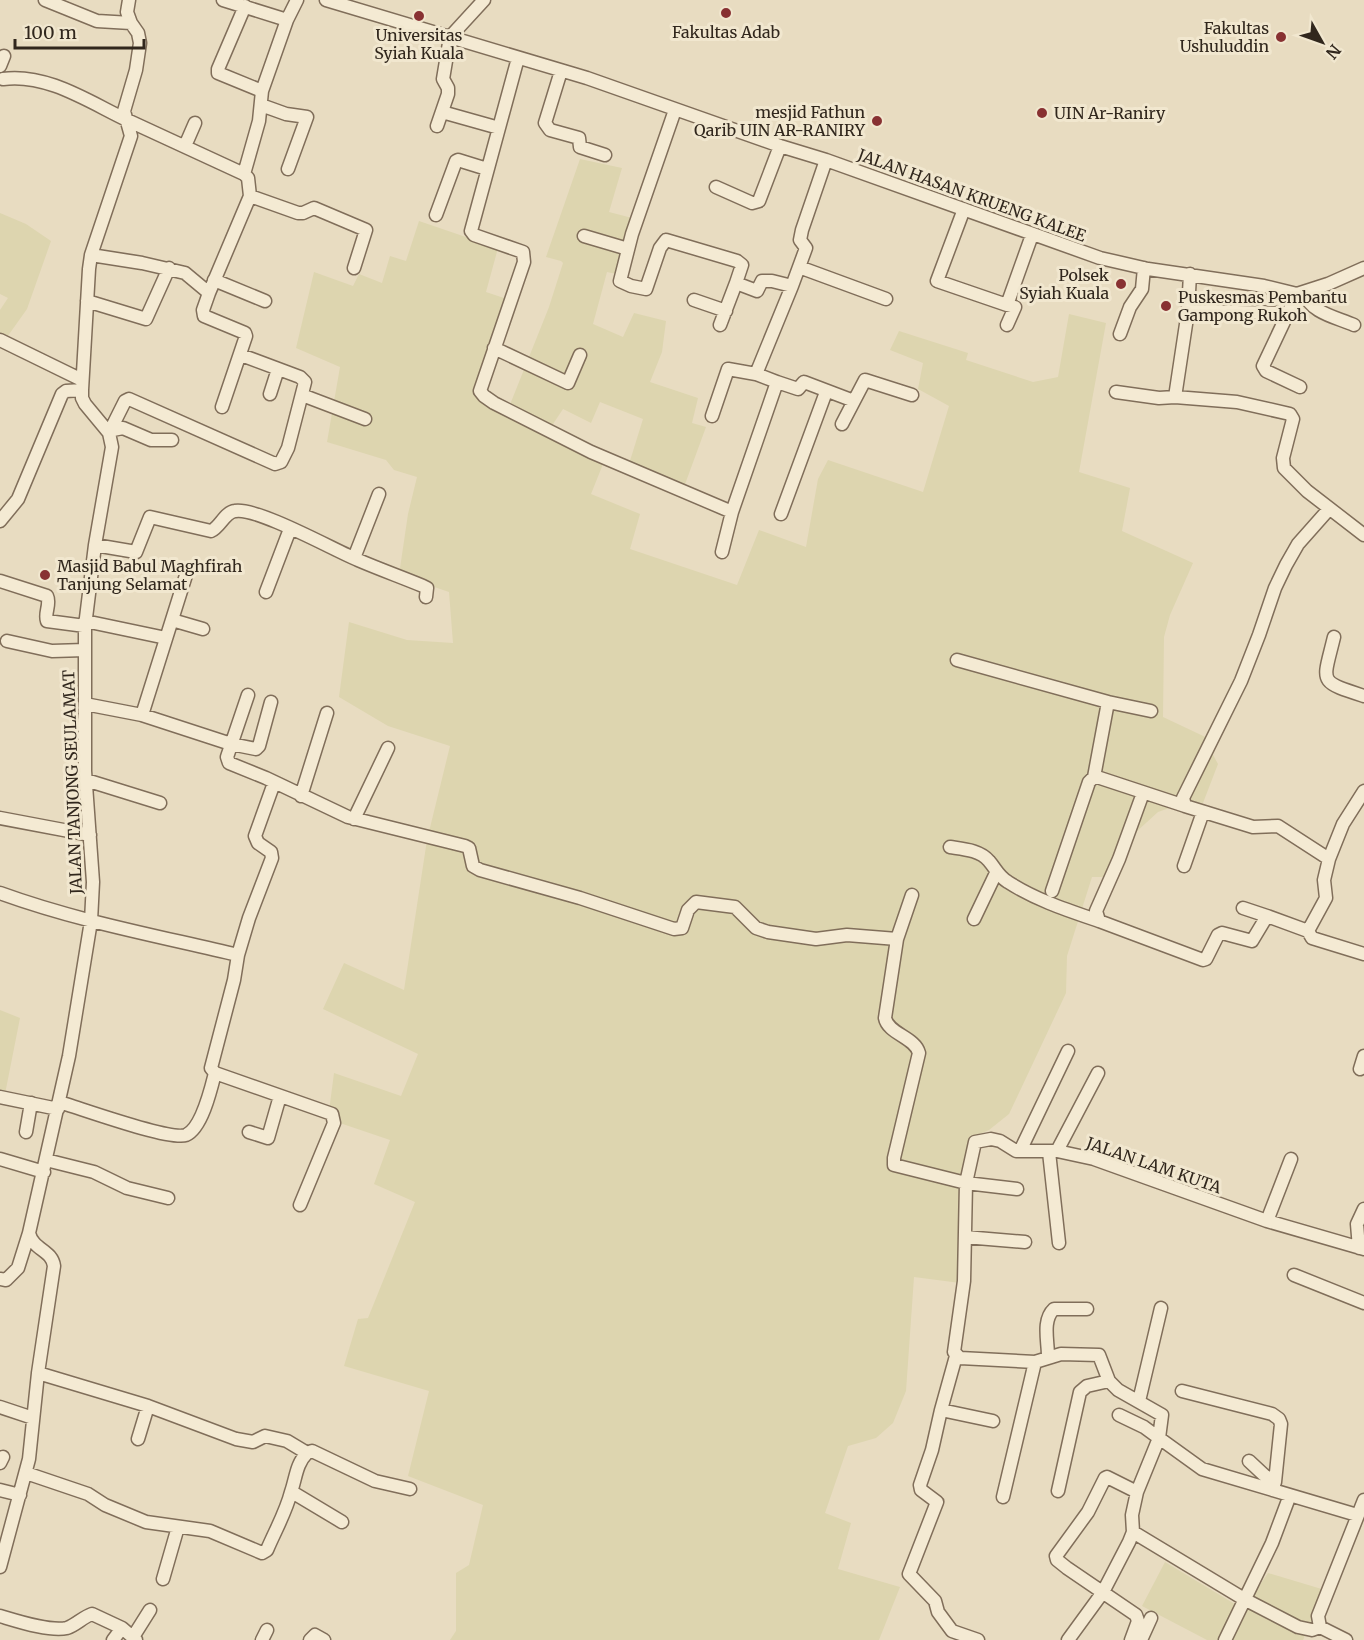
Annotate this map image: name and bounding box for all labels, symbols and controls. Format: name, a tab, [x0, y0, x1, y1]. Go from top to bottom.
marker: Fakultas Adab	[719, 6, 733, 20]
marker: Universitas Syiah Kuala	[412, 9, 426, 23]
scale bar	[15, 12, 144, 50]
north arrow	[1292, 12, 1352, 72]
place label: Fakultas Ushuluddin	[1180, 18, 1269, 56]
text: 100 m	[24, 21, 77, 44]
place label: Fakultas Adab	[672, 22, 781, 42]
place label: Universitas Syiah Kuala	[374, 25, 464, 63]
marker: Fakultas Ushuluddin	[1274, 30, 1288, 44]
text: N	[1322, 40, 1345, 63]
place label: mesjid Fathun Qarib UIN AR-RANIRY	[694, 102, 866, 140]
place label: UIN Ar-Raniry	[1054, 103, 1166, 123]
marker: UIN Ar-Raniry	[1035, 106, 1049, 120]
marker: mesjid Fathun Qarib UIN AR-RANIRY	[870, 114, 884, 128]
street label: JALAN HASAN KRUENG KALEE	[854, 144, 1090, 246]
place label: Polsek Syiah Kuala	[1019, 265, 1110, 303]
marker: Polsek Syiah Kuala	[1114, 277, 1128, 291]
place label: Puskesmas Pembantu Gampong Rukoh	[1178, 287, 1347, 325]
marker: Puskesmas Pembantu Gampong Rukoh	[1159, 299, 1173, 313]
place label: Masjid Babul Maghfirah Tanjung Selamat	[57, 556, 243, 594]
marker: Masjid Babul Maghfirah Tanjung Selamat	[38, 568, 52, 582]
street label: JALAN TANJONG SEULAMAT	[58, 669, 86, 896]
street label: JALAN LAM KUTA	[1083, 1132, 1225, 1198]

